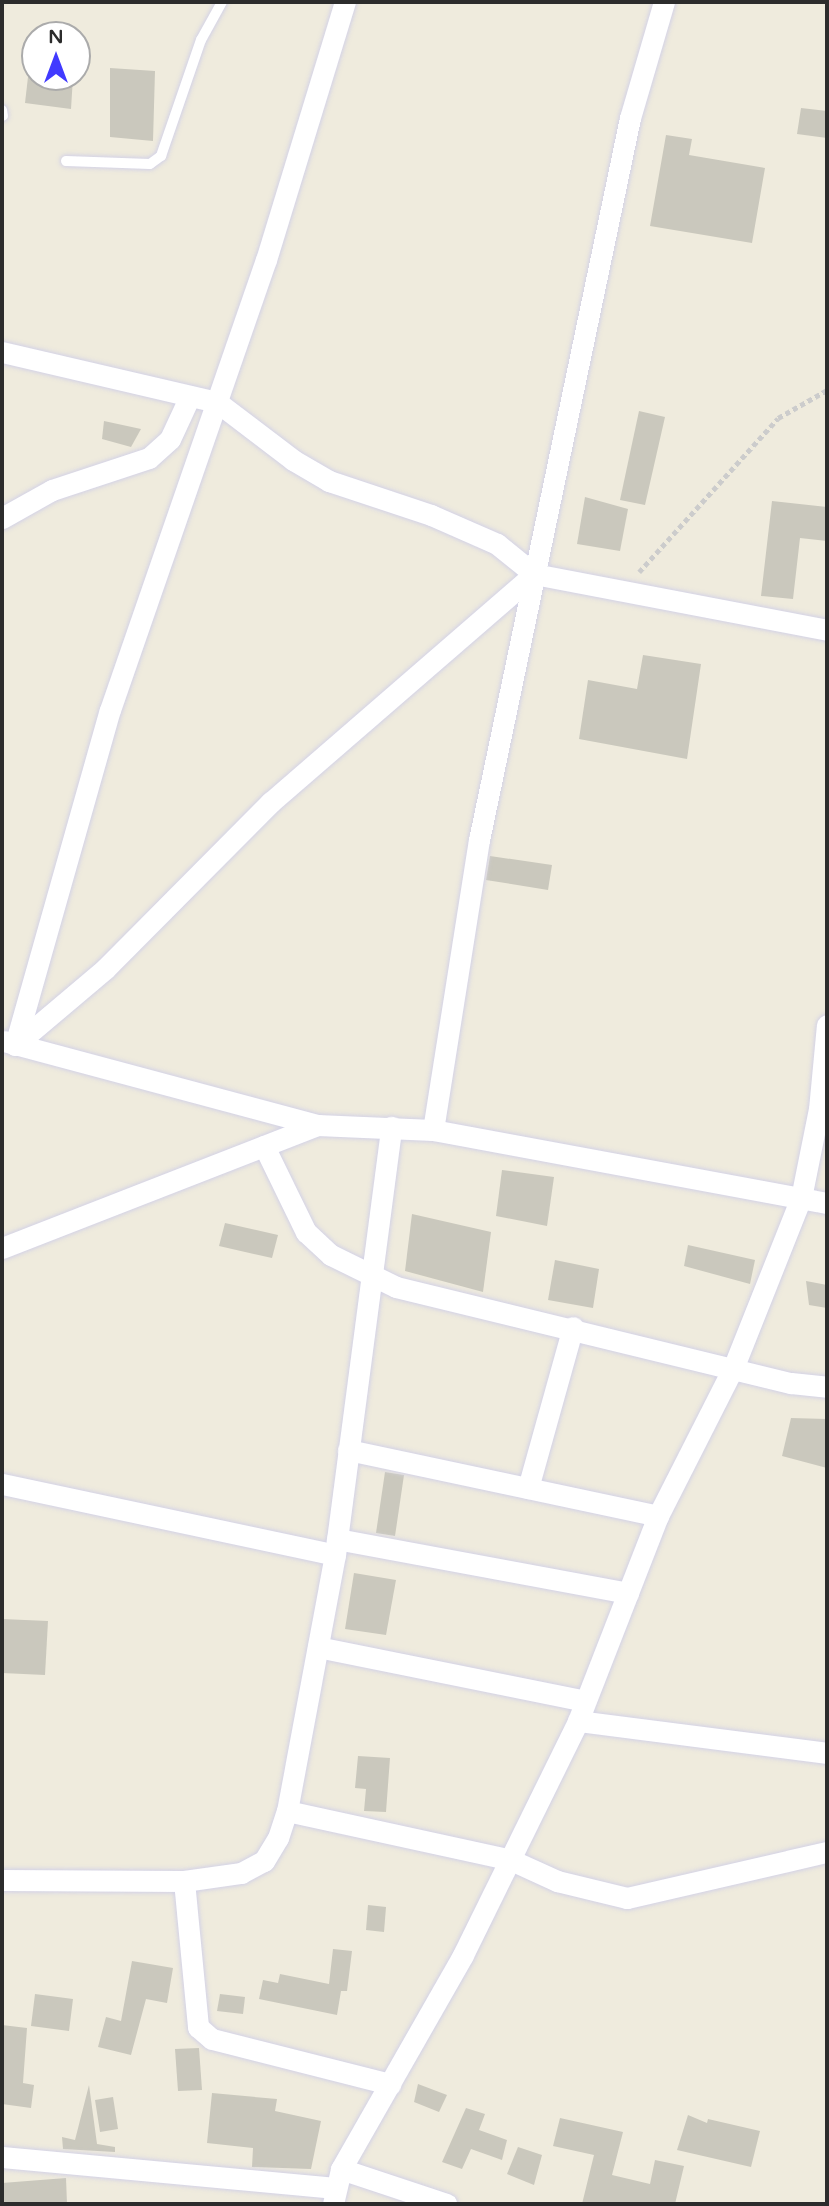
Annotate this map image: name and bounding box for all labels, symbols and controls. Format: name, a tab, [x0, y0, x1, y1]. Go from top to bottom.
north arrow	[21, 21, 91, 91]
text: N	[48, 26, 64, 48]

